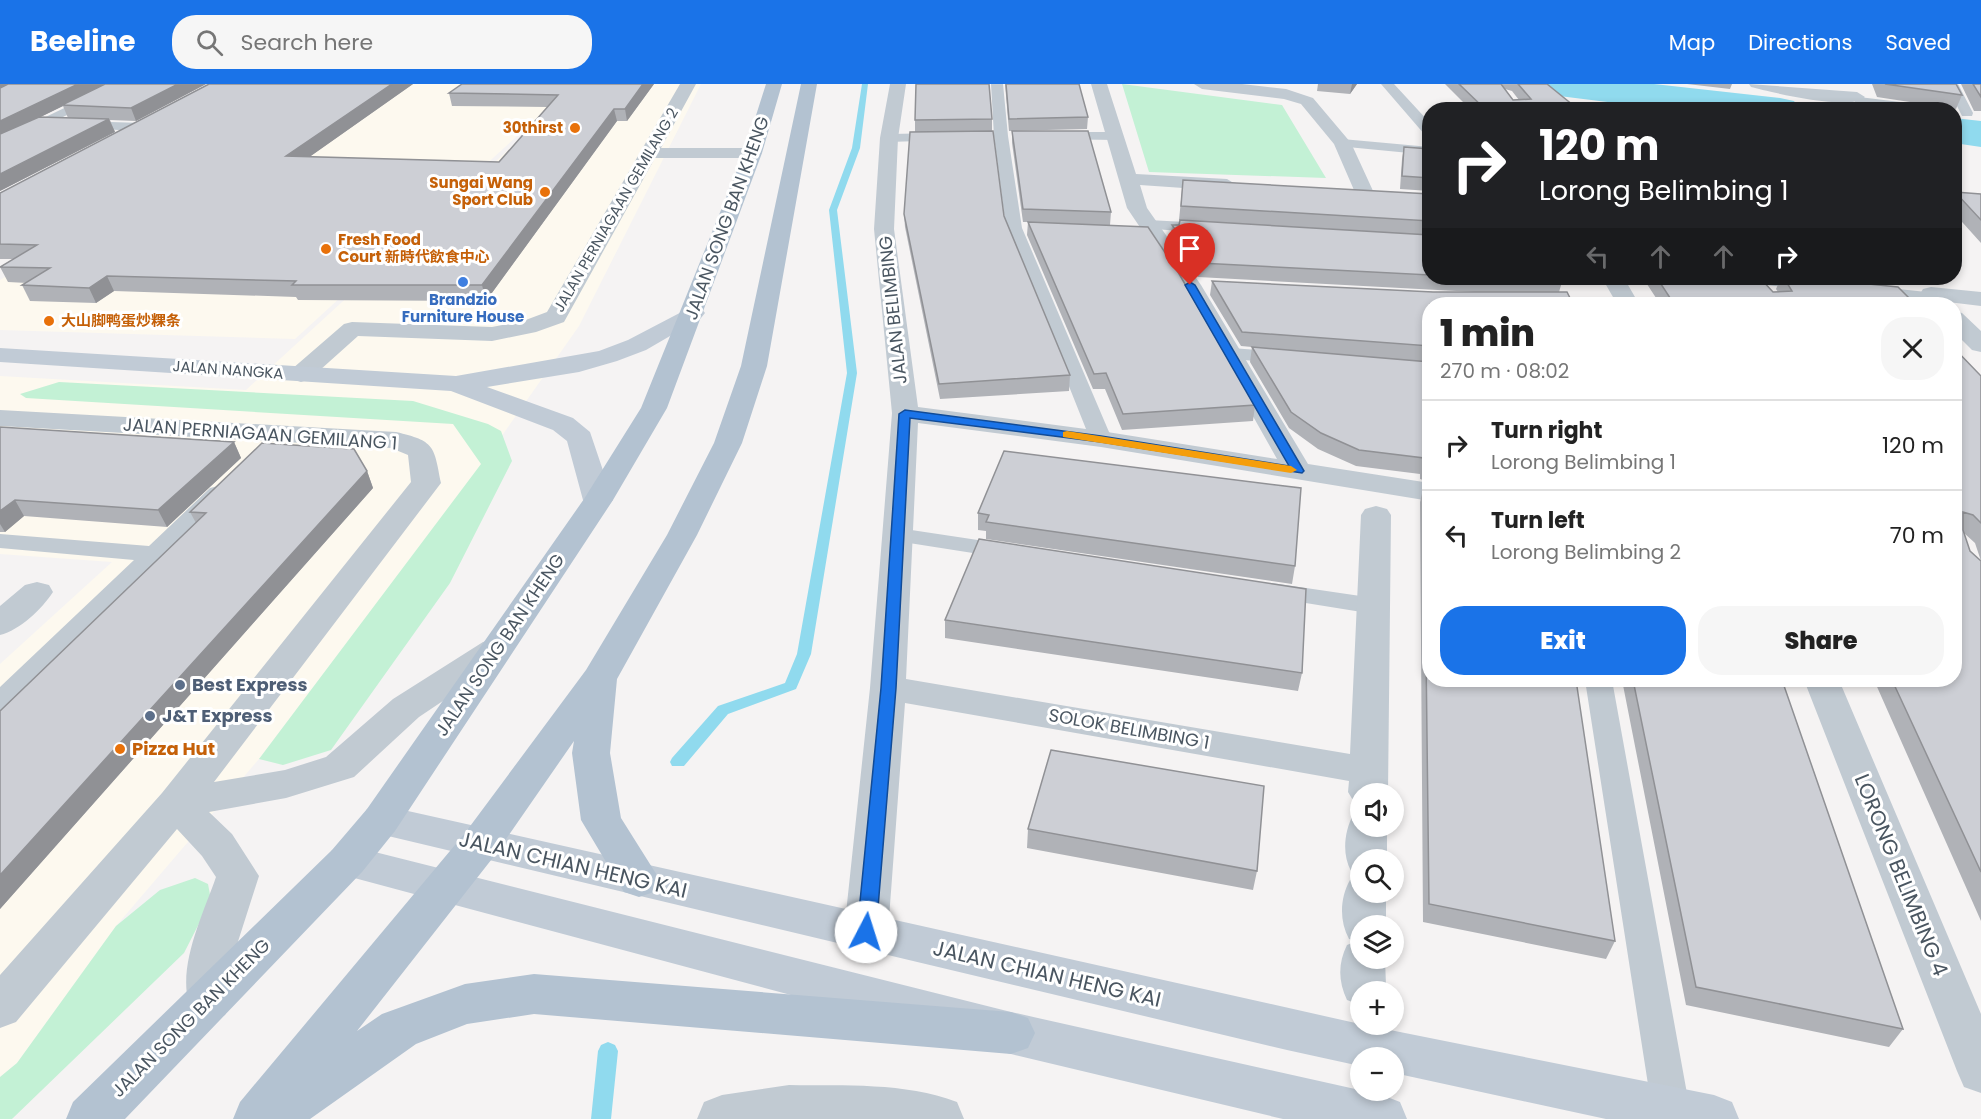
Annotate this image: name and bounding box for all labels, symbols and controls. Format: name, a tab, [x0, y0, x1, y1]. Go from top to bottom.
search box	[172, 15, 592, 69]
text: Beeline	[30, 22, 136, 61]
icon: search	[193, 26, 226, 59]
text: Search here	[241, 27, 373, 58]
text: Map	[1669, 28, 1715, 57]
text: Directions	[1748, 28, 1852, 57]
text: Saved	[1885, 28, 1951, 57]
street label: JALAN PERNIAGAAN GEMILANG 2	[548, 104, 683, 316]
street label: JALAN SONG BAN KHENG	[678, 113, 775, 323]
text: 120 m	[1539, 116, 1660, 175]
place label: 30thirst	[503, 117, 563, 138]
marker: 30thirst	[568, 121, 582, 135]
icon: right	[1440, 126, 1518, 204]
place label: Sungai Wang Sport Club	[429, 172, 533, 210]
text: Lorong Belimbing 1	[1539, 172, 1789, 209]
marker: Sungai Wang Sport Club	[538, 185, 552, 199]
pin	[1164, 223, 1215, 285]
place label: Fresh Food Court 新時代飲食中心	[338, 229, 490, 267]
icon: arrive	[1173, 232, 1206, 265]
street label: JALAN BELIMBING	[872, 235, 913, 386]
icon: left	[1581, 240, 1614, 273]
icon: ahead	[1644, 240, 1677, 273]
icon: ahead	[1707, 240, 1740, 273]
icon: right	[1770, 240, 1803, 273]
marker: Fresh Food Court 新時代飲食中心	[319, 242, 333, 256]
marker: Brandzio Furniture House	[456, 275, 470, 289]
place label: Brandzio Furniture House	[402, 289, 524, 327]
text: 1 min	[1440, 308, 1535, 359]
place label: 大山脚鸭蛋炒粿条	[61, 310, 181, 331]
marker: 大山脚鸭蛋炒粿条	[42, 314, 56, 328]
button: close	[1881, 317, 1944, 380]
street label: JALAN NANGKA	[172, 355, 284, 384]
text: 270 m · 08:02	[1440, 357, 1569, 385]
street label: JALAN PERNIAGAAN GEMILANG 1	[122, 411, 398, 456]
text: Turn right	[1491, 415, 1602, 446]
icon: right	[1440, 429, 1473, 462]
text: 120 m	[1882, 430, 1944, 461]
text: Lorong Belimbing 1	[1491, 448, 1676, 476]
text: Turn left	[1491, 505, 1585, 536]
icon: left	[1440, 519, 1473, 552]
text: 70 m	[1890, 520, 1944, 551]
text: Lorong Belimbing 2	[1491, 538, 1681, 566]
street label: JALAN SONG BAN KHENG	[429, 549, 570, 741]
button: Exit	[1440, 606, 1686, 675]
button: Share	[1698, 606, 1944, 675]
place label: Best Express	[192, 672, 308, 697]
marker: Best Express	[173, 678, 187, 692]
street label: SOLOK BELIMBING 1	[1047, 702, 1211, 755]
place label: J&T Express	[162, 703, 273, 728]
marker: J&T Express	[143, 709, 157, 723]
place label: Pizza Hut	[132, 736, 215, 761]
marker: Pizza Hut	[113, 742, 127, 756]
street label: LORONG BELIMBING 4	[1848, 769, 1955, 980]
map controls	[1350, 783, 1404, 1101]
button: sound	[1350, 783, 1404, 837]
street label: JALAN CHIAN HENG KAI	[456, 824, 690, 905]
button: search	[1350, 849, 1404, 903]
position arrow	[834, 900, 898, 964]
button: layers	[1350, 915, 1404, 969]
street label: JALAN SONG BAN KHENG	[106, 933, 275, 1102]
street label: JALAN CHIAN HENG KAI	[930, 933, 1164, 1014]
button: +	[1350, 981, 1404, 1035]
button: −	[1350, 1047, 1404, 1101]

